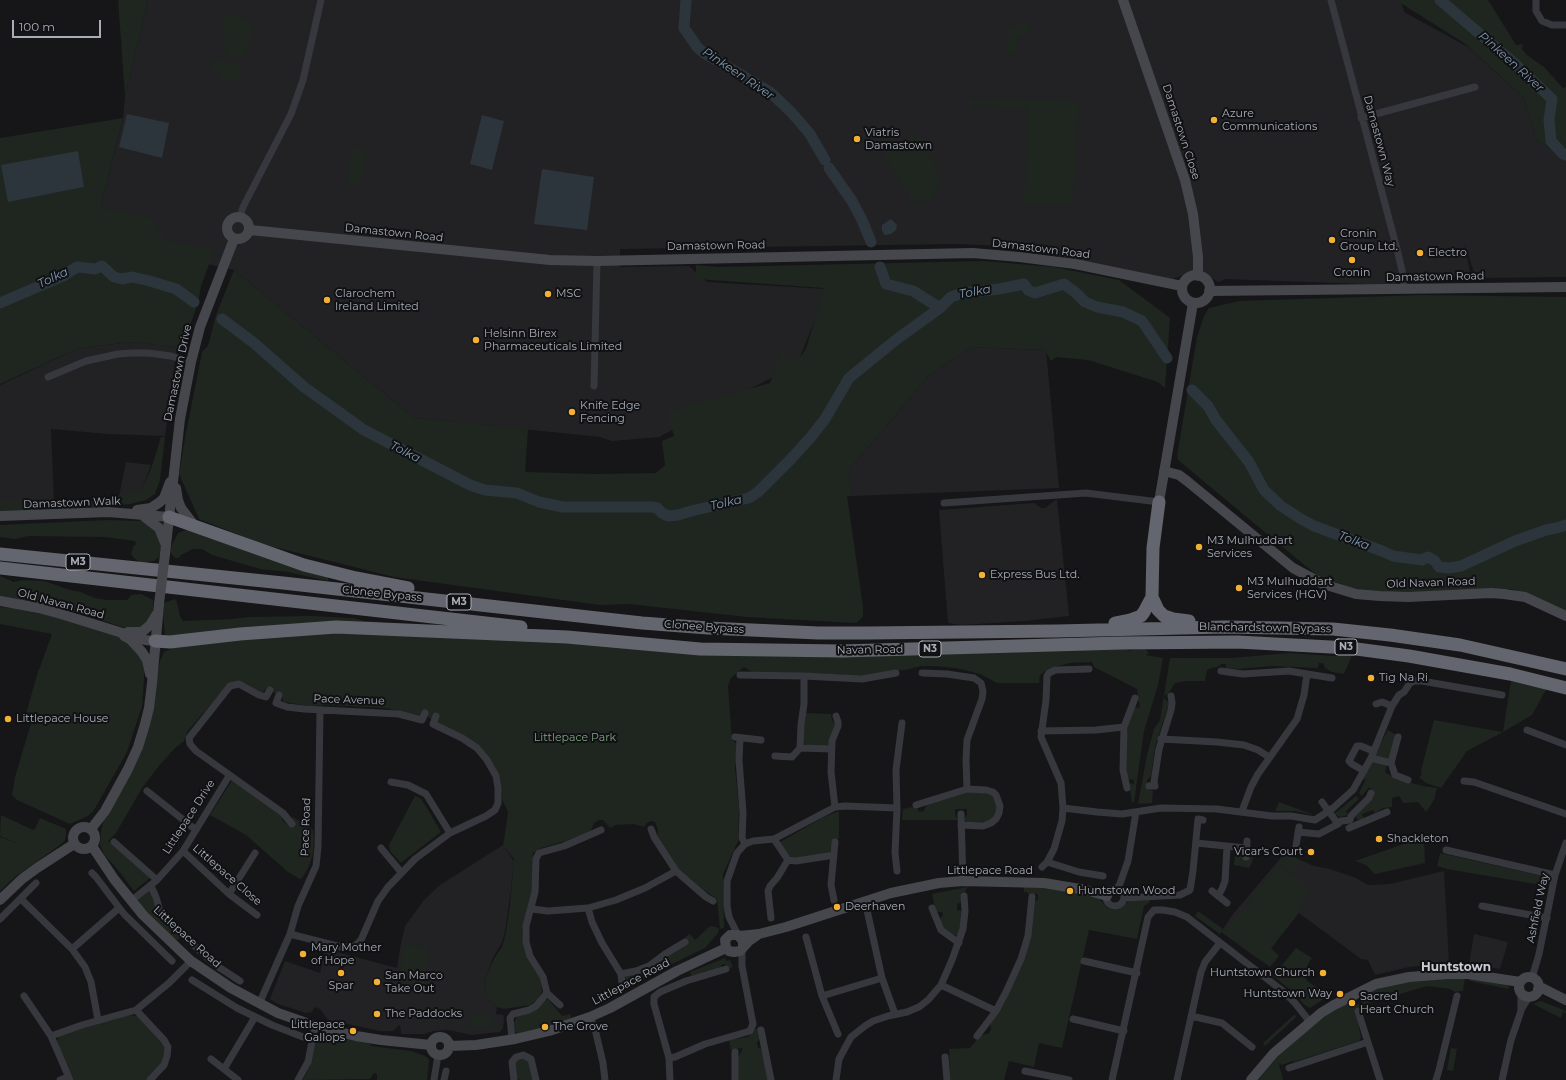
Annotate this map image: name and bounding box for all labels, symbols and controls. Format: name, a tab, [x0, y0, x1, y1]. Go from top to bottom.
scale bar	[14, 12, 103, 38]
text: 100 m	[19, 19, 55, 34]
water label: Pinkeen River	[1475, 29, 1547, 95]
water label: Pinkeen River	[700, 45, 776, 103]
street label: Damastown Close	[1159, 83, 1203, 181]
street label: Damastown Way	[1360, 94, 1398, 188]
place label: Azure Communications	[1222, 107, 1317, 133]
marker: Azure Communications	[1209, 115, 1219, 125]
place label: Viatris Damastown	[865, 126, 932, 152]
marker: Viatris Damastown	[852, 134, 862, 144]
street label: Damastown Road	[344, 221, 444, 245]
place label: Cronin Group Ltd.	[1340, 227, 1398, 253]
marker: Cronin Group Ltd.	[1327, 235, 1337, 245]
street label: Damastown Road	[991, 236, 1091, 262]
street label: Damastown Road	[666, 239, 766, 253]
place label: Electro	[1428, 246, 1467, 260]
marker: Electro	[1415, 248, 1425, 258]
marker: Cronin	[1347, 255, 1357, 265]
water label: Tolka	[35, 265, 71, 291]
place label: Cronin	[1334, 266, 1370, 280]
street label: Damastown Road	[1385, 270, 1485, 284]
water label: Tolka	[958, 282, 992, 302]
place label: Clarochem Ireland Limited	[335, 287, 419, 313]
place label: MSC	[556, 287, 581, 301]
marker: MSC	[543, 289, 553, 299]
marker: Clarochem Ireland Limited	[322, 295, 332, 305]
street label: Damastown Drive	[161, 323, 195, 423]
place label: Helsinn Birex Pharmaceuticals Limited	[484, 327, 622, 353]
marker: Helsinn Birex Pharmaceuticals Limited	[471, 335, 481, 345]
place label: Knife Edge Fencing	[580, 399, 640, 425]
marker: Knife Edge Fencing	[567, 407, 577, 417]
water label: Tolka	[387, 438, 423, 466]
water label: Tolka	[709, 492, 743, 514]
street label: Damastown Walk	[23, 495, 121, 511]
water label: Tolka	[1336, 529, 1372, 553]
place label: M3 Mulhuddart Services	[1207, 534, 1293, 560]
marker: M3 Mulhuddart Services	[1194, 542, 1204, 552]
road number: M3	[66, 554, 90, 570]
place label: Express Bus Ltd.	[990, 568, 1079, 582]
marker: Express Bus Ltd.	[977, 570, 987, 580]
place label: M3 Mulhuddart Services (HGV)	[1247, 575, 1333, 601]
street label: Old Navan Road	[1386, 575, 1476, 591]
street label: Clonee Bypass	[341, 583, 423, 605]
marker: M3 Mulhuddart Services (HGV)	[1234, 583, 1244, 593]
street label: Old Navan Road	[16, 586, 106, 622]
road number: M3	[447, 594, 471, 610]
street label: Clonee Bypass	[664, 618, 744, 636]
street label: Blanchardstown Bypass	[1199, 620, 1331, 636]
road number: N3	[1335, 639, 1357, 655]
road number: N3	[919, 641, 941, 657]
street label: Navan Road	[837, 643, 903, 657]
place label: Tig Na Ri	[1379, 671, 1428, 685]
marker: Tig Na Ri	[1366, 673, 1376, 683]
street label: Pace Avenue	[313, 692, 385, 708]
place label: Littlepace House	[16, 712, 109, 726]
marker: Littlepace House	[3, 714, 13, 724]
park label: Littlepace Park	[534, 731, 616, 745]
street label: Littlepace Drive	[160, 777, 218, 857]
street label: Pace Road	[298, 797, 314, 857]
place label: Shackleton	[1387, 832, 1449, 846]
marker: Shackleton	[1374, 834, 1384, 844]
street label: Littlepace Close	[190, 842, 264, 908]
place label: Vicar's Court	[1234, 845, 1303, 859]
marker: Vicar's Court	[1306, 847, 1316, 857]
street label: Littlepace Road	[947, 864, 1033, 878]
street label: Ashfield Way	[1524, 872, 1552, 944]
place label: Huntstown Wood	[1078, 884, 1175, 898]
marker: Huntstown Wood	[1065, 886, 1075, 896]
place label: Deerhaven	[845, 900, 905, 914]
marker: Deerhaven	[832, 902, 842, 912]
street label: Littlepace Road	[151, 903, 223, 971]
place label: Mary Mother of Hope	[311, 941, 382, 967]
marker: Mary Mother of Hope	[298, 949, 308, 959]
street label: Littlepace Road	[590, 956, 672, 1008]
district label: Huntstown	[1421, 960, 1491, 974]
place label: Huntstown Church	[1210, 966, 1315, 980]
marker: Spar	[336, 968, 346, 978]
marker: Huntstown Church	[1318, 968, 1328, 978]
place label: San Marco Take Out	[385, 969, 443, 995]
marker: San Marco Take Out	[372, 977, 382, 987]
place label: Spar	[328, 979, 354, 993]
place label: Huntstown Way	[1244, 987, 1332, 1001]
marker: Huntstown Way	[1335, 989, 1345, 999]
place label: Sacred Heart Church	[1360, 990, 1434, 1016]
marker: Sacred Heart Church	[1347, 998, 1357, 1008]
place label: The Paddocks	[385, 1007, 462, 1021]
marker: The Paddocks	[372, 1009, 382, 1019]
place label: Littlepace Gallops	[291, 1018, 345, 1044]
place label: The Grove	[553, 1020, 608, 1034]
marker: The Grove	[540, 1022, 550, 1032]
marker: Littlepace Gallops	[348, 1026, 358, 1036]

